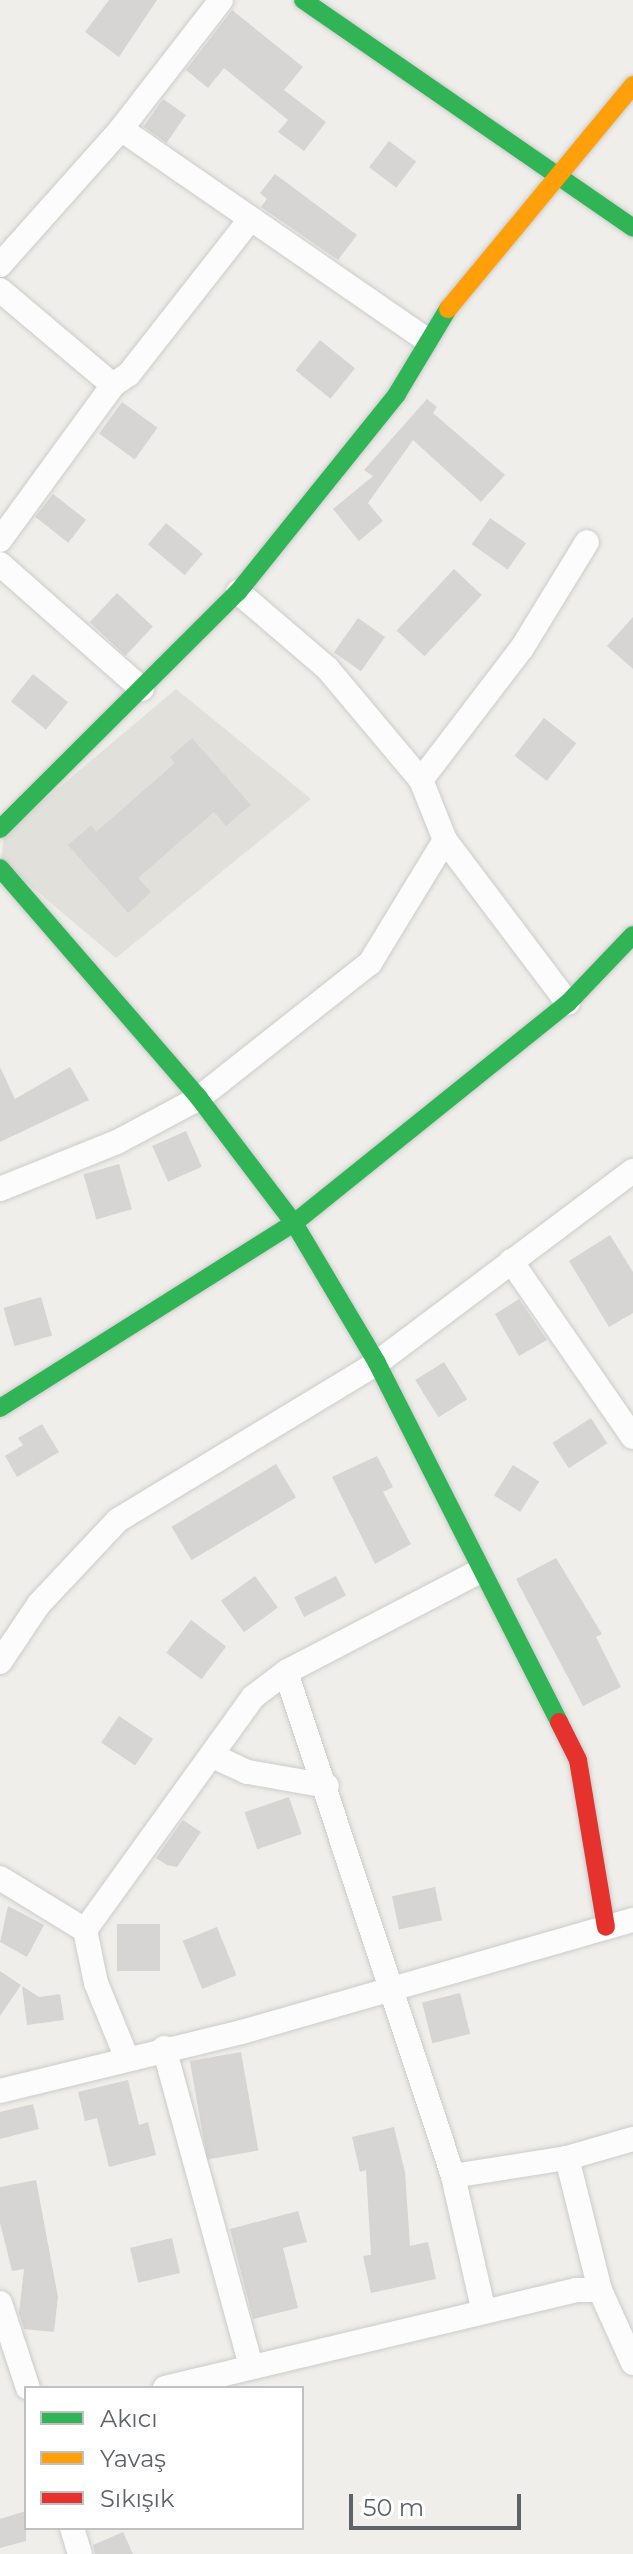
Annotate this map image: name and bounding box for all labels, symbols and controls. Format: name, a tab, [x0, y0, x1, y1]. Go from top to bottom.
legend	[24, 2386, 304, 2530]
text: Akıcı	[100, 2404, 158, 2433]
text: Yavaş	[100, 2444, 166, 2473]
scale bar	[353, 2478, 525, 2528]
text: Sıkışık	[100, 2484, 174, 2513]
text: 50 m	[363, 2493, 424, 2522]

